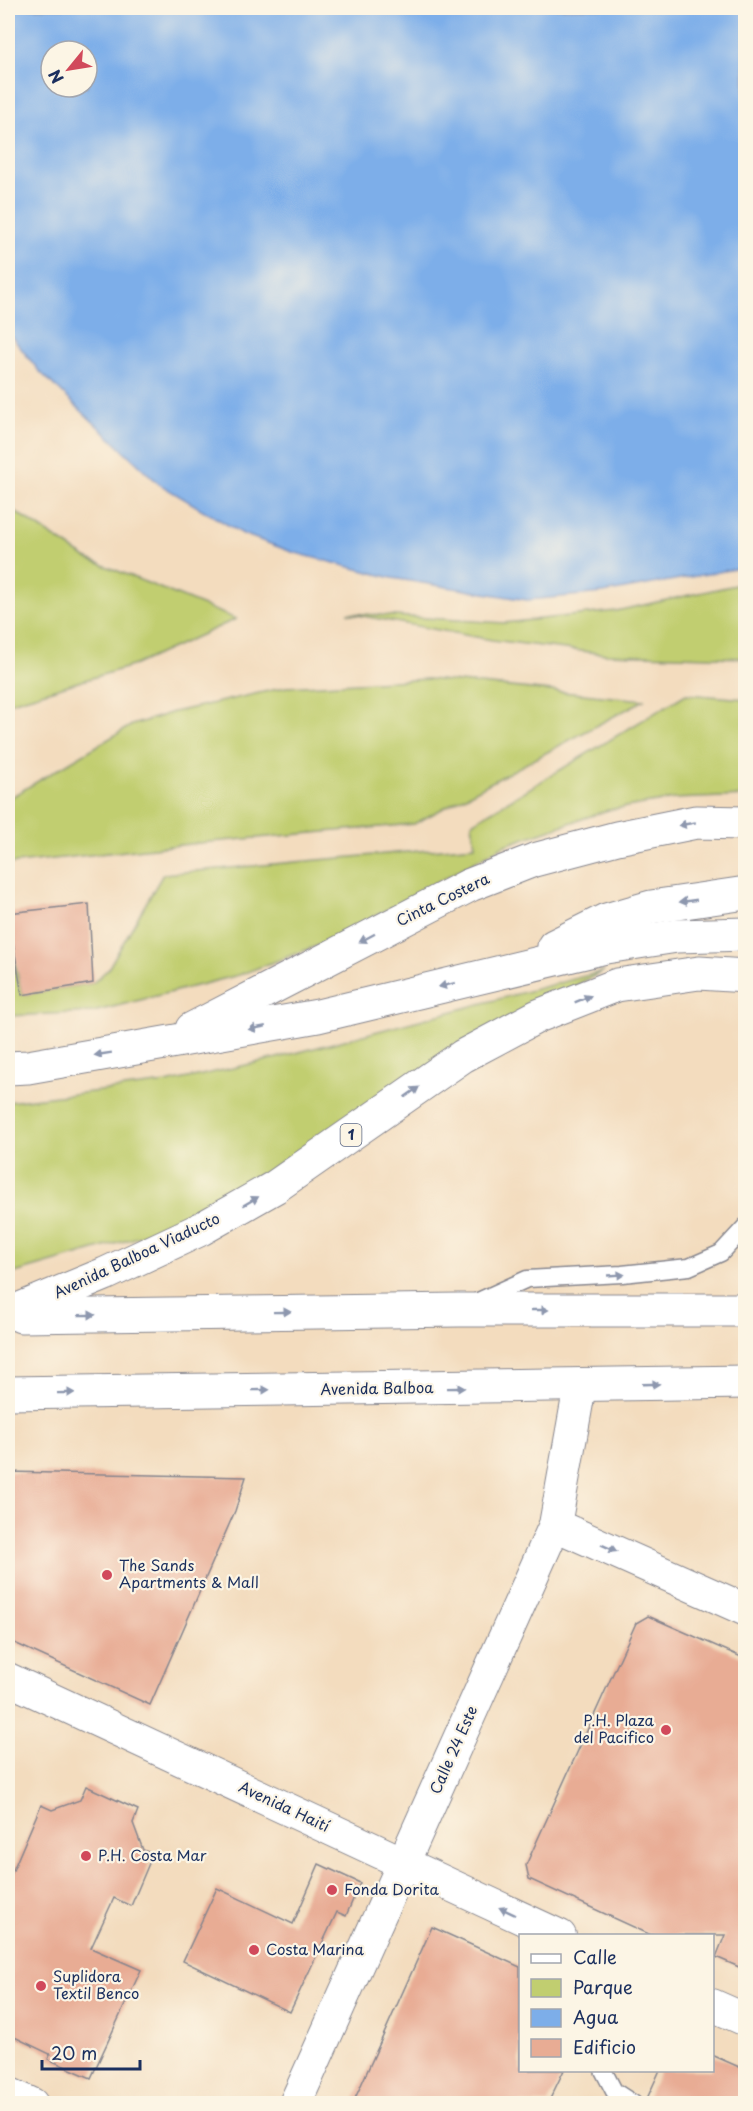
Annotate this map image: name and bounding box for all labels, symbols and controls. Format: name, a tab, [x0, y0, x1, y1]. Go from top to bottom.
north arrow	[39, 39, 99, 99]
text: N	[42, 66, 69, 88]
one-way arrow	[678, 819, 697, 828]
street label: Cinta Costera	[392, 866, 493, 931]
one-way arrow	[678, 897, 697, 906]
one-way arrow	[358, 933, 375, 943]
one-way arrow	[438, 981, 456, 990]
one-way arrow	[574, 993, 592, 1003]
one-way arrow	[247, 1024, 266, 1033]
one-way arrow	[94, 1050, 113, 1059]
one-way arrow	[404, 1086, 420, 1098]
road number: 1	[340, 1124, 362, 1146]
one-way arrow	[242, 1196, 259, 1206]
street label: Avenida Balboa Viaducto	[49, 1206, 223, 1303]
one-way arrow	[607, 1270, 626, 1279]
one-way arrow	[530, 1305, 549, 1315]
one-way arrow	[272, 1307, 291, 1317]
one-way arrow	[77, 1310, 96, 1320]
street label: Avenida Balboa	[320, 1375, 434, 1400]
one-way arrow	[641, 1380, 660, 1389]
one-way arrow	[446, 1383, 465, 1393]
one-way arrow	[251, 1385, 270, 1395]
one-way arrow	[56, 1388, 75, 1397]
one-way arrow	[600, 1544, 618, 1554]
place label: The Sands Apartments & Mall	[119, 1553, 259, 1593]
marker: The Sands Apartments & Mall	[100, 1568, 114, 1582]
street label: Calle 24 Este	[423, 1701, 482, 1797]
place label: P.H. Plaza del Pacifico	[574, 1708, 655, 1748]
marker: P.H. Plaza del Pacifico	[659, 1723, 673, 1737]
street label: Avenida Haití	[235, 1775, 335, 1837]
place label: P.H. Costa Mar	[98, 1843, 207, 1866]
marker: P.H. Costa Mar	[79, 1849, 93, 1863]
place label: Fonda Dorita	[344, 1877, 440, 1900]
marker: Fonda Dorita	[325, 1883, 339, 1897]
one-way arrow	[497, 1906, 515, 1916]
legend	[519, 1934, 714, 2072]
place label: Costa Marina	[266, 1937, 365, 1960]
marker: Costa Marina	[247, 1943, 261, 1957]
text: Calle	[573, 1943, 617, 1970]
place label: Suplidora Textil Benco	[53, 1964, 139, 2004]
text: Parque	[573, 1973, 633, 2000]
marker: Suplidora Textil Benco	[34, 1979, 48, 1993]
text: Agua	[573, 2003, 619, 2030]
scale bar	[42, 2033, 140, 2071]
text: Edificio	[573, 2033, 636, 2060]
text: 20 m	[51, 2039, 97, 2066]

